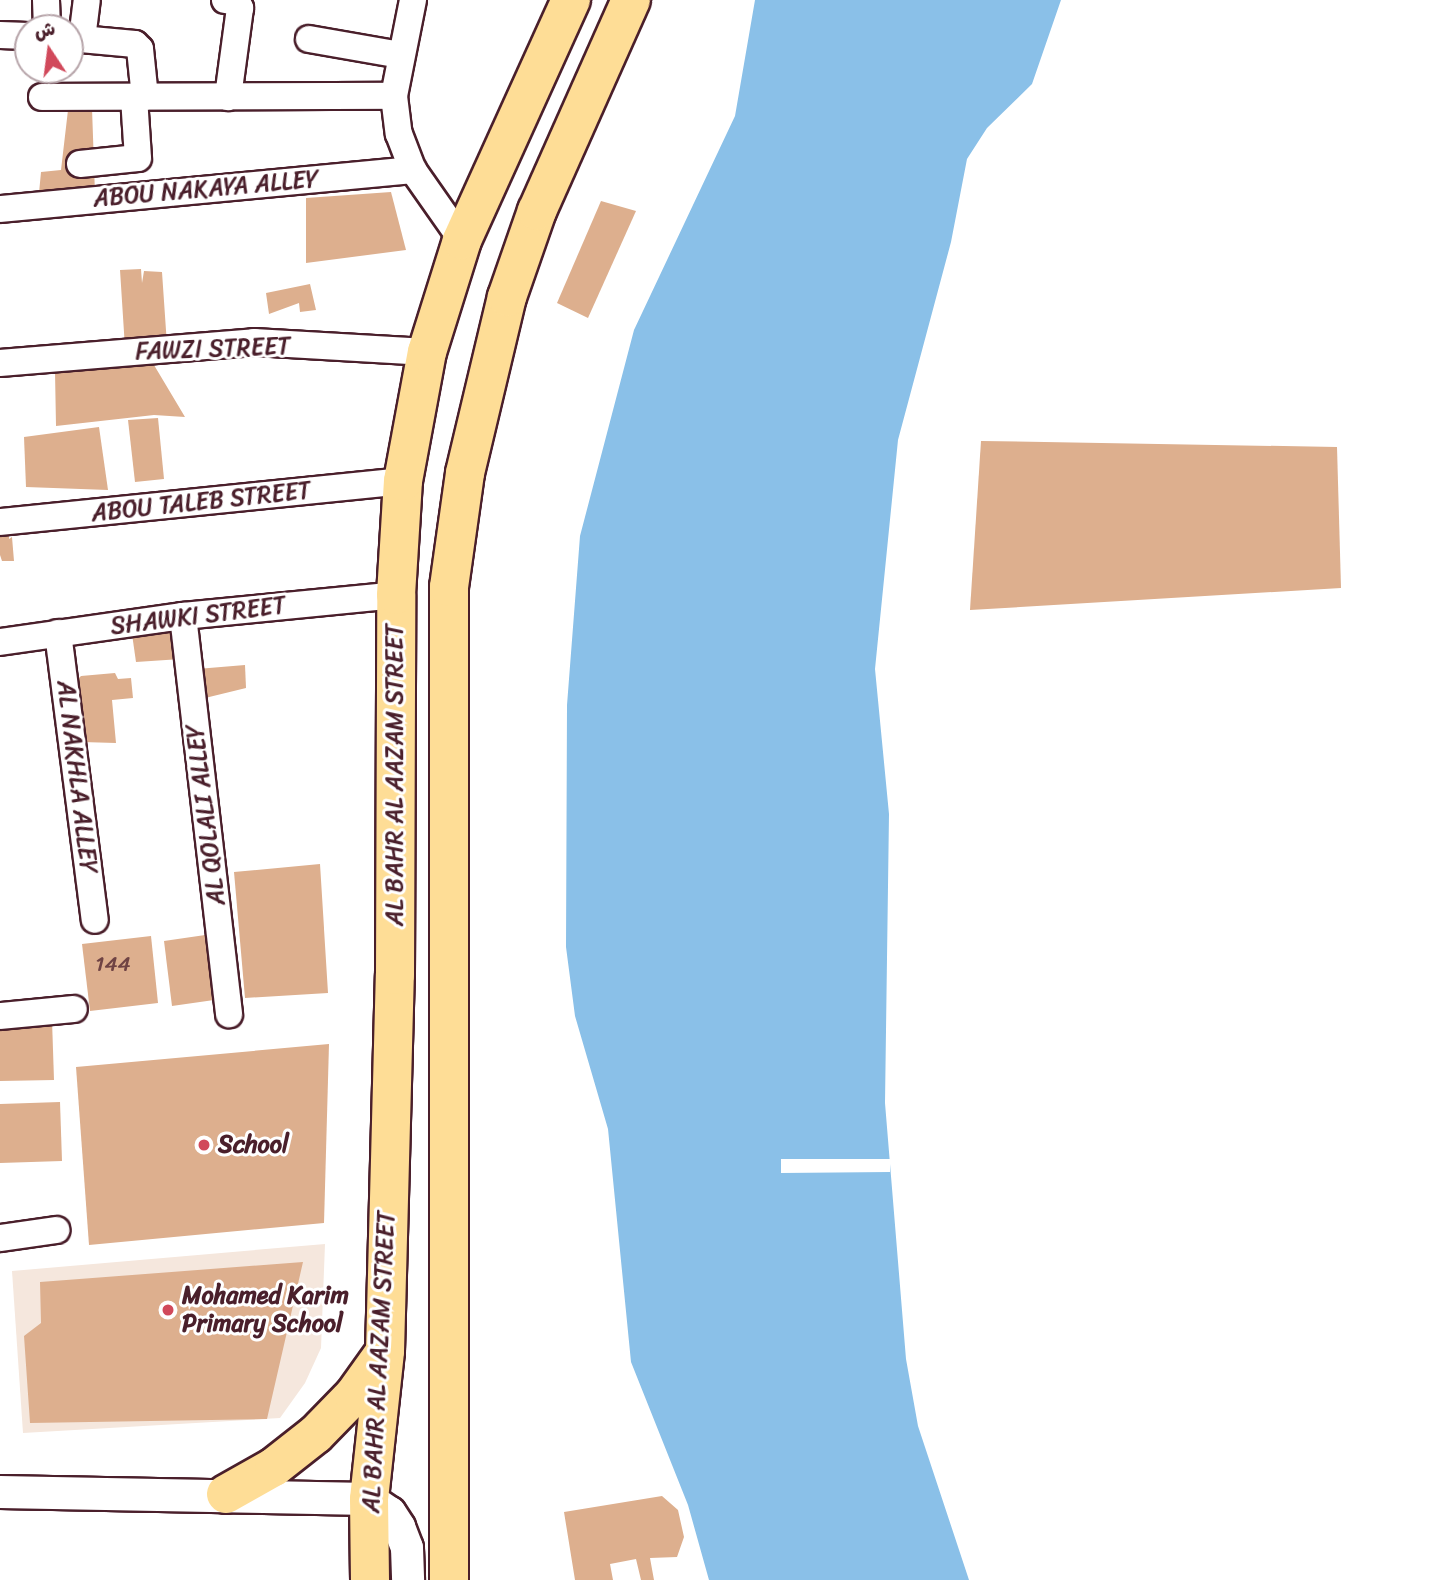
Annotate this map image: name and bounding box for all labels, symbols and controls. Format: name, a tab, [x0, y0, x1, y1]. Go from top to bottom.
text: ش	[31, 12, 59, 48]
north arrow	[14, 14, 84, 84]
street label: ABOU NAKAYA ALLEY	[92, 165, 320, 213]
street label: FAWZI STREET	[135, 332, 291, 366]
street label: ABOU TALEB STREET	[89, 476, 313, 528]
street label: SHAWKI STREET	[108, 591, 288, 641]
street label: AL BAHR AL AAZAM STREET	[381, 623, 409, 927]
street label: AL NAKHLA ALLEY	[51, 679, 103, 875]
street label: AL QOLALI ALLEY	[181, 724, 231, 906]
house number: 144	[95, 951, 131, 977]
place label: School	[218, 1131, 289, 1159]
marker: School	[196, 1137, 212, 1153]
street label: AL BAHR AL AAZAM STREET	[357, 1210, 401, 1514]
place label: Mohamed Karim Primary School	[182, 1282, 349, 1338]
marker: Mohamed Karim Primary School	[160, 1302, 176, 1318]

